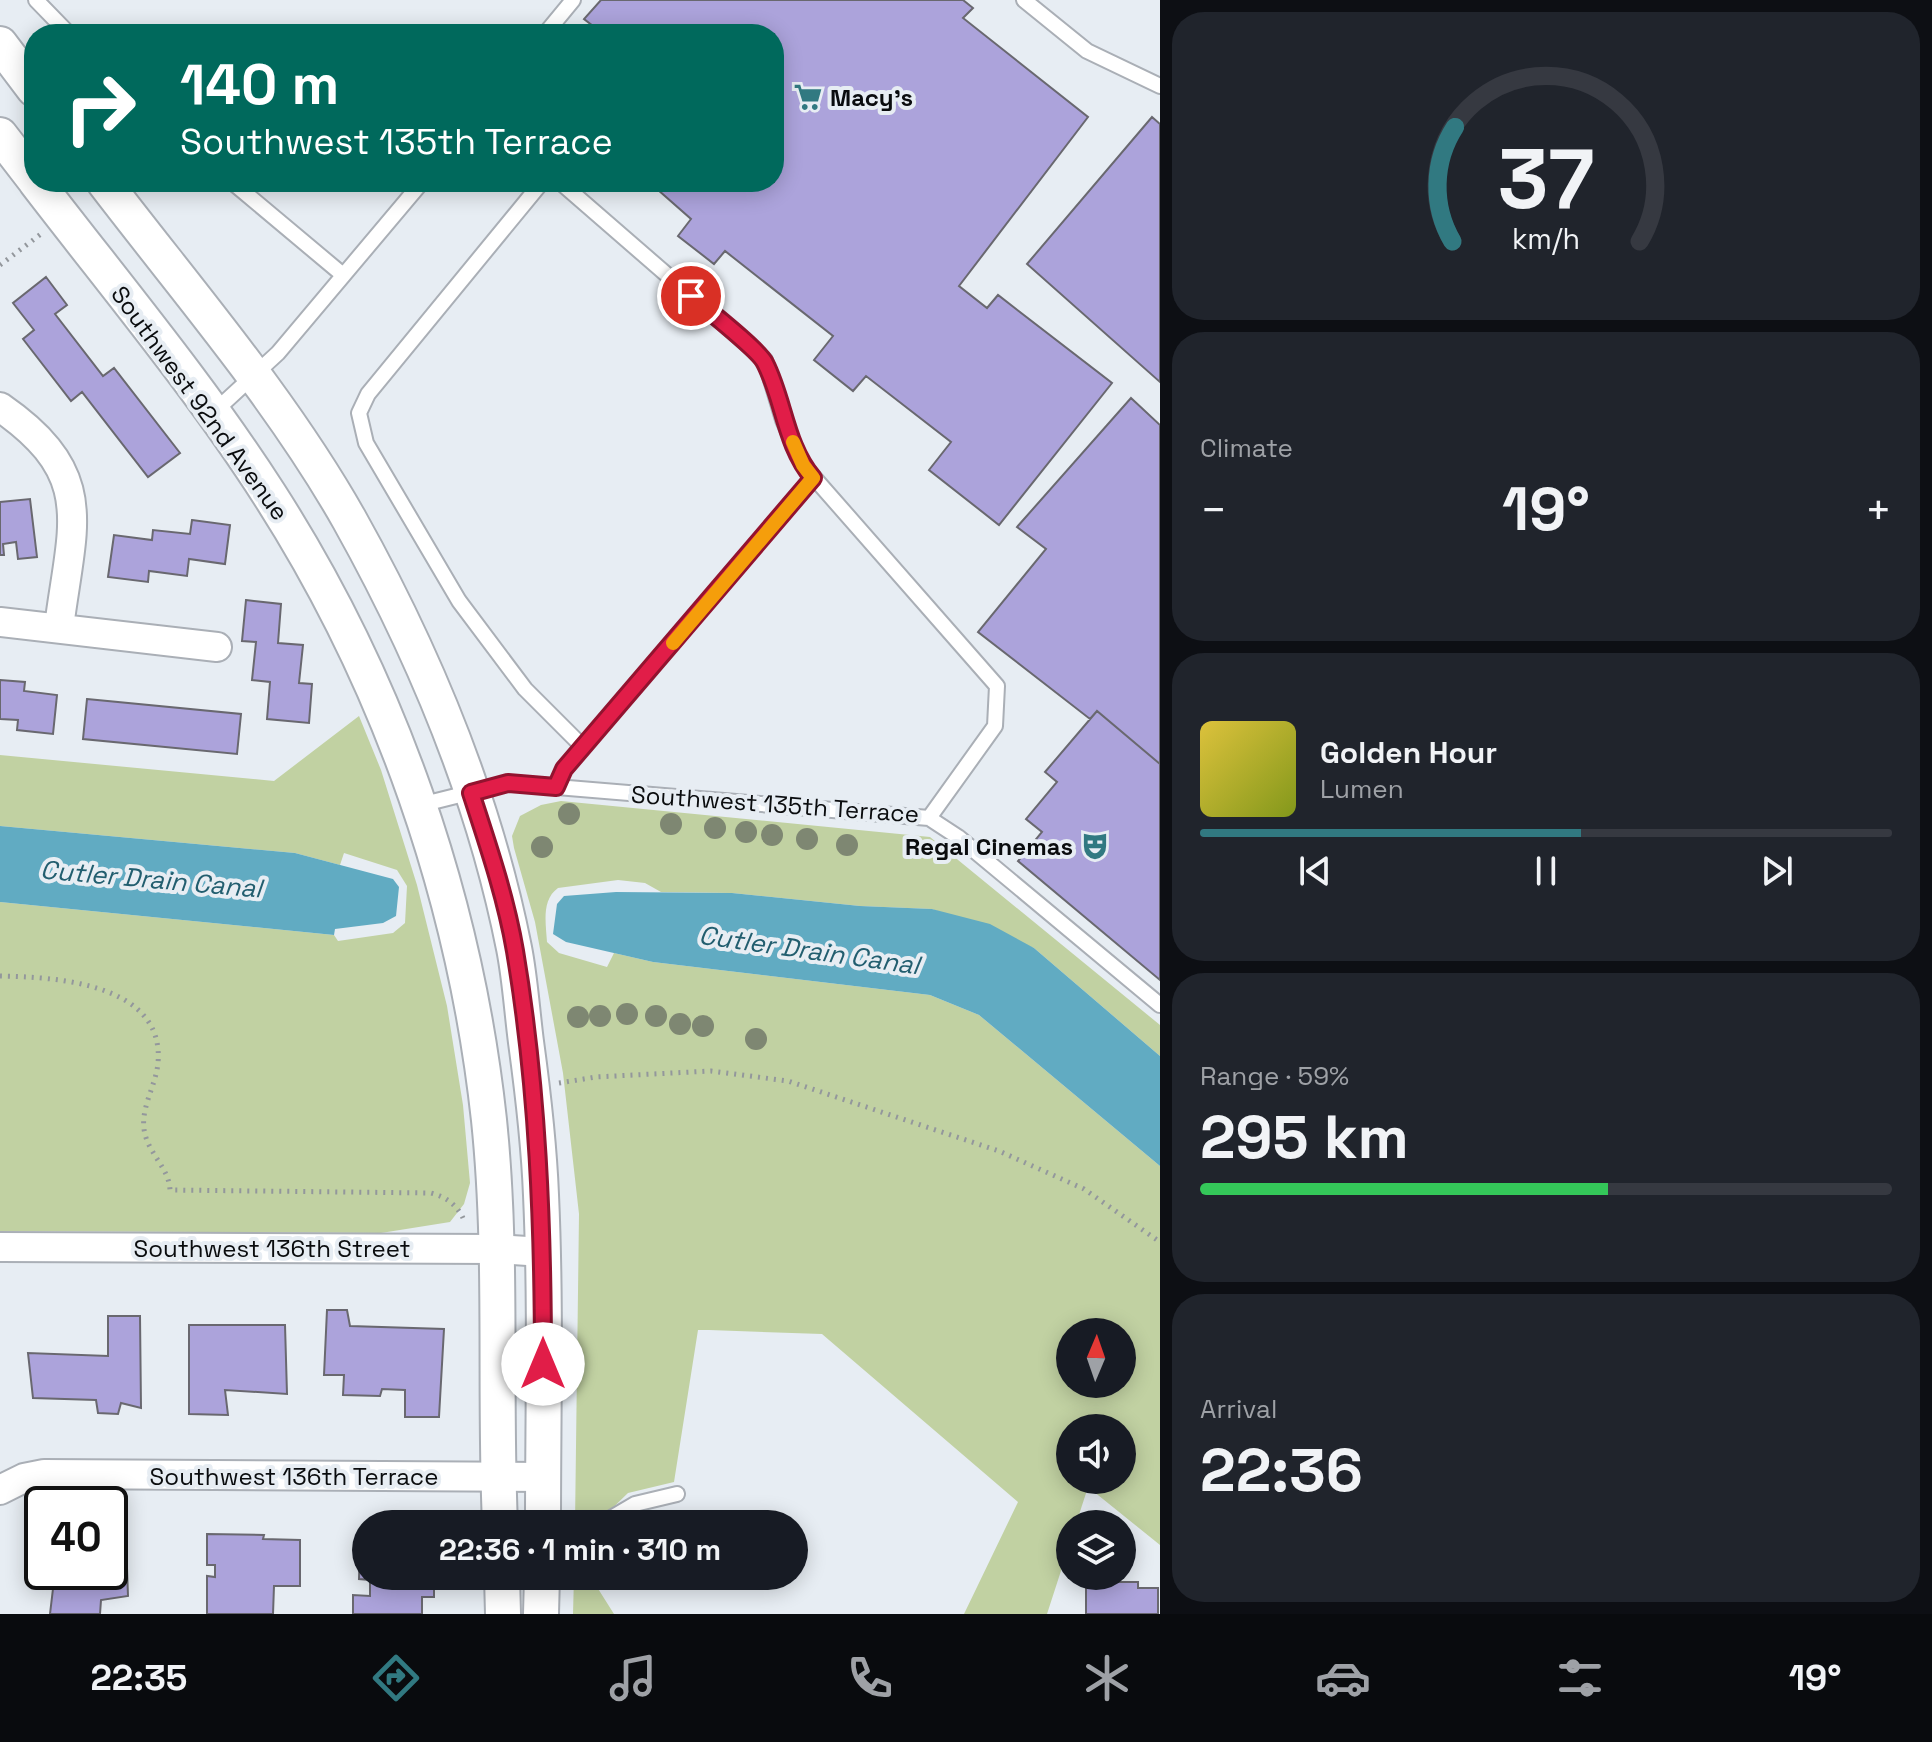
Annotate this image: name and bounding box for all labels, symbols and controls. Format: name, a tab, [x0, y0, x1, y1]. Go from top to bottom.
text: 140 m	[180, 49, 339, 120]
icon: right	[48, 56, 152, 160]
supermarket icon: Macy's	[793, 82, 823, 112]
place label: Macy's	[830, 82, 913, 113]
text: Southwest 135th Terrace	[180, 119, 613, 165]
text: 37	[1498, 126, 1594, 232]
text: km/h	[1512, 221, 1580, 257]
pin	[657, 262, 725, 330]
icon: arrive	[669, 274, 713, 318]
street label: Southwest 92nd Avenue	[104, 280, 296, 526]
text: Climate	[1200, 431, 1293, 465]
text: 19°	[1502, 471, 1590, 548]
text: −	[1200, 482, 1227, 538]
text: +	[1865, 482, 1892, 538]
text: Golden Hour	[1320, 733, 1497, 772]
text: Lumen	[1320, 772, 1404, 806]
street label: Southwest 135th Terrace	[630, 778, 920, 830]
place label: Regal Cinemas	[905, 831, 1073, 862]
theatre icon: Regal Cinemas	[1080, 831, 1110, 861]
icon: previous	[1293, 849, 1337, 893]
icon: pause	[1524, 849, 1568, 893]
icon: next	[1755, 849, 1799, 893]
water label: Cutler Drain Canal	[39, 852, 266, 906]
water label: Cutler Drain Canal	[697, 918, 924, 983]
text: Range · 59%	[1200, 1059, 1349, 1093]
text: 295 km	[1200, 1099, 1409, 1176]
street label: Southwest 136th Street	[133, 1233, 411, 1264]
north arrow	[1056, 1318, 1136, 1398]
map controls	[1056, 1318, 1136, 1590]
position arrow	[501, 1322, 585, 1406]
text: Arrival	[1200, 1392, 1277, 1426]
button: sound	[1056, 1414, 1136, 1494]
text: 22:36	[1200, 1432, 1363, 1509]
street label: Southwest 136th Terrace	[150, 1461, 438, 1492]
speed limit sign: 40	[24, 1486, 128, 1590]
button: layers	[1056, 1510, 1136, 1590]
text: 22:36 · 1 min · 310 m	[439, 1530, 721, 1569]
icon: directions	[368, 1650, 424, 1706]
icon: music	[605, 1650, 661, 1706]
icon: phone	[842, 1650, 898, 1706]
icon: climate	[1079, 1650, 1135, 1706]
icon: car	[1315, 1650, 1371, 1706]
icon: filters	[1552, 1650, 1608, 1706]
text: 22:35	[90, 1655, 187, 1701]
text: 19°	[1789, 1655, 1842, 1701]

